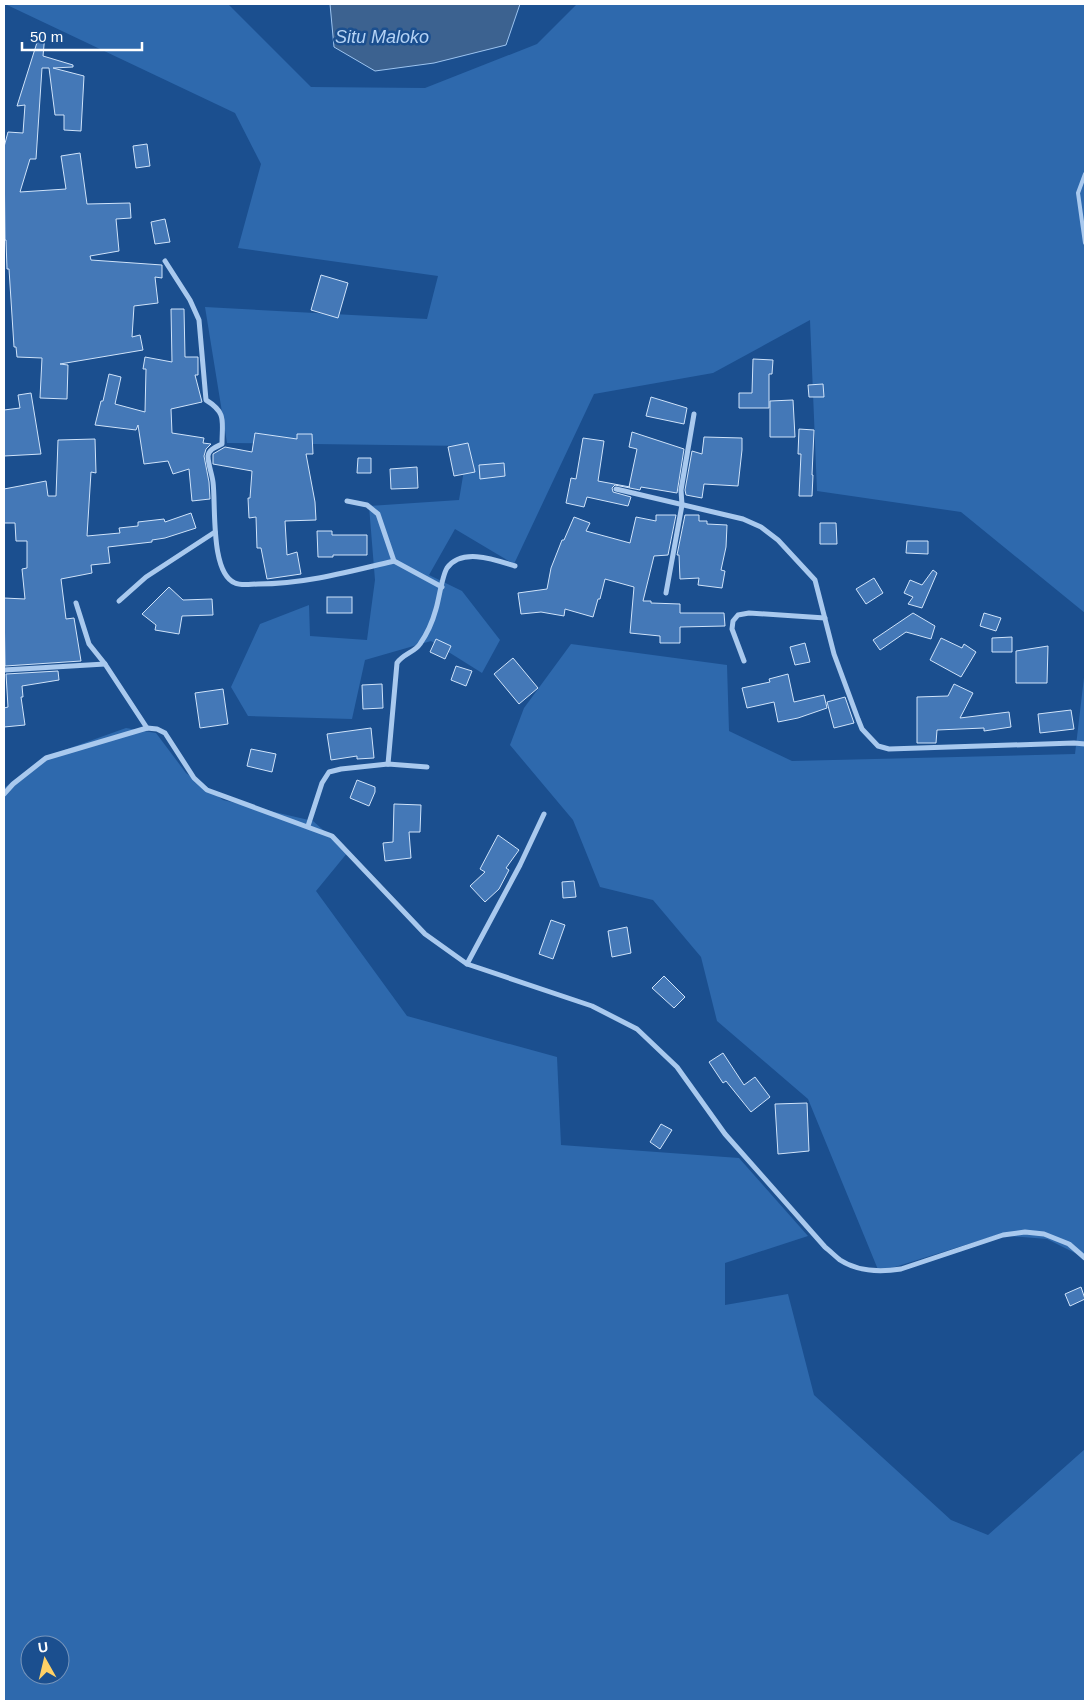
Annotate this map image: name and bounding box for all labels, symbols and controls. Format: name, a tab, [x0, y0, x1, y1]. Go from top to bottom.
scale bar	[22, 20, 142, 52]
water label: Situ Maloko	[335, 27, 429, 47]
text: 50 m	[30, 28, 63, 45]
north arrow	[20, 1635, 70, 1685]
text: U	[37, 1638, 49, 1656]

